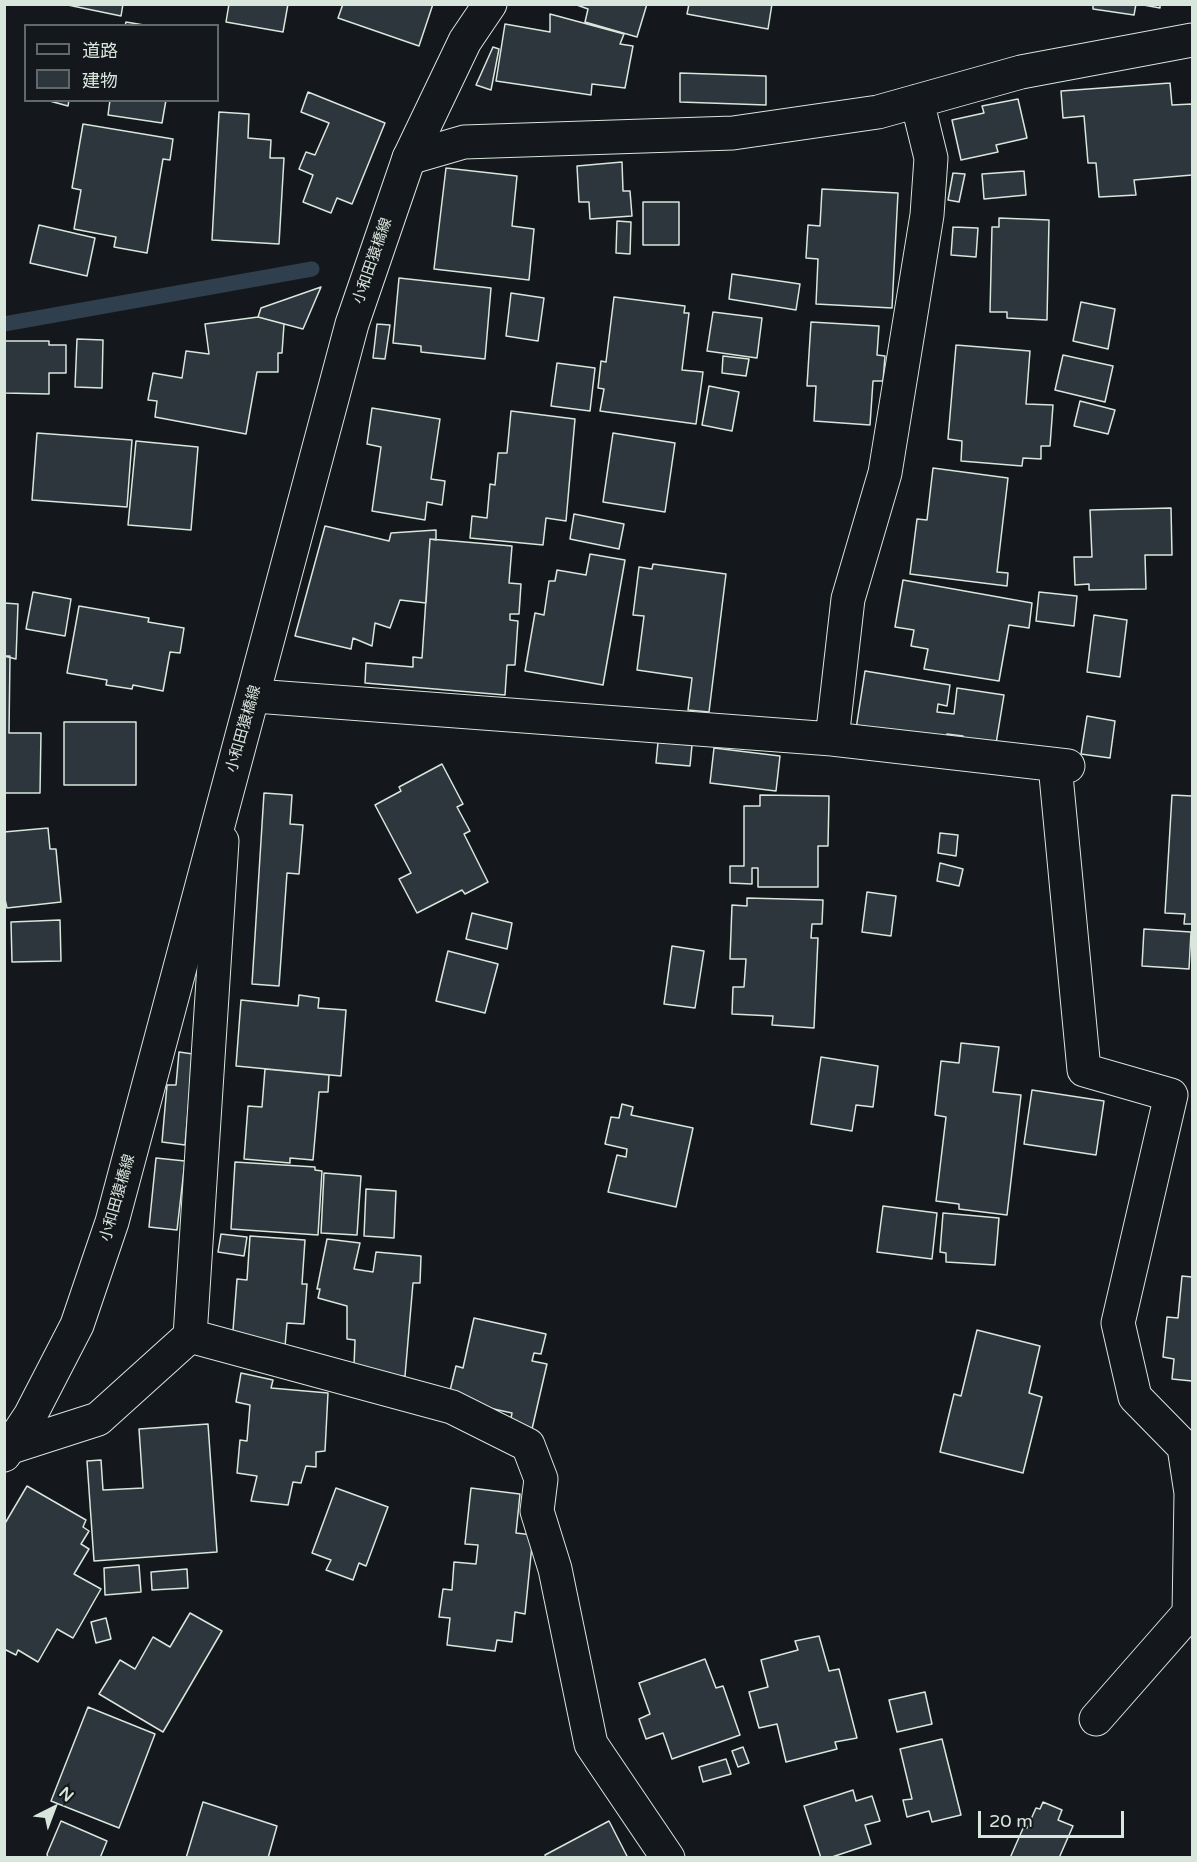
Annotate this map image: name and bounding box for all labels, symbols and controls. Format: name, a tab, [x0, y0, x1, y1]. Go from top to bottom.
legend	[24, 24, 219, 102]
text: 道路	[82, 40, 118, 62]
text: 建物	[82, 70, 118, 92]
street label: 小和田猿橋線	[350, 216, 396, 306]
street label: 小和田猿橋線	[223, 683, 265, 775]
street label: 小和田猿橋線	[97, 1152, 139, 1244]
north arrow	[24, 1778, 84, 1838]
text: N	[55, 1783, 78, 1806]
scale bar	[981, 1799, 1126, 1837]
text: 20 m	[989, 1810, 1033, 1832]

